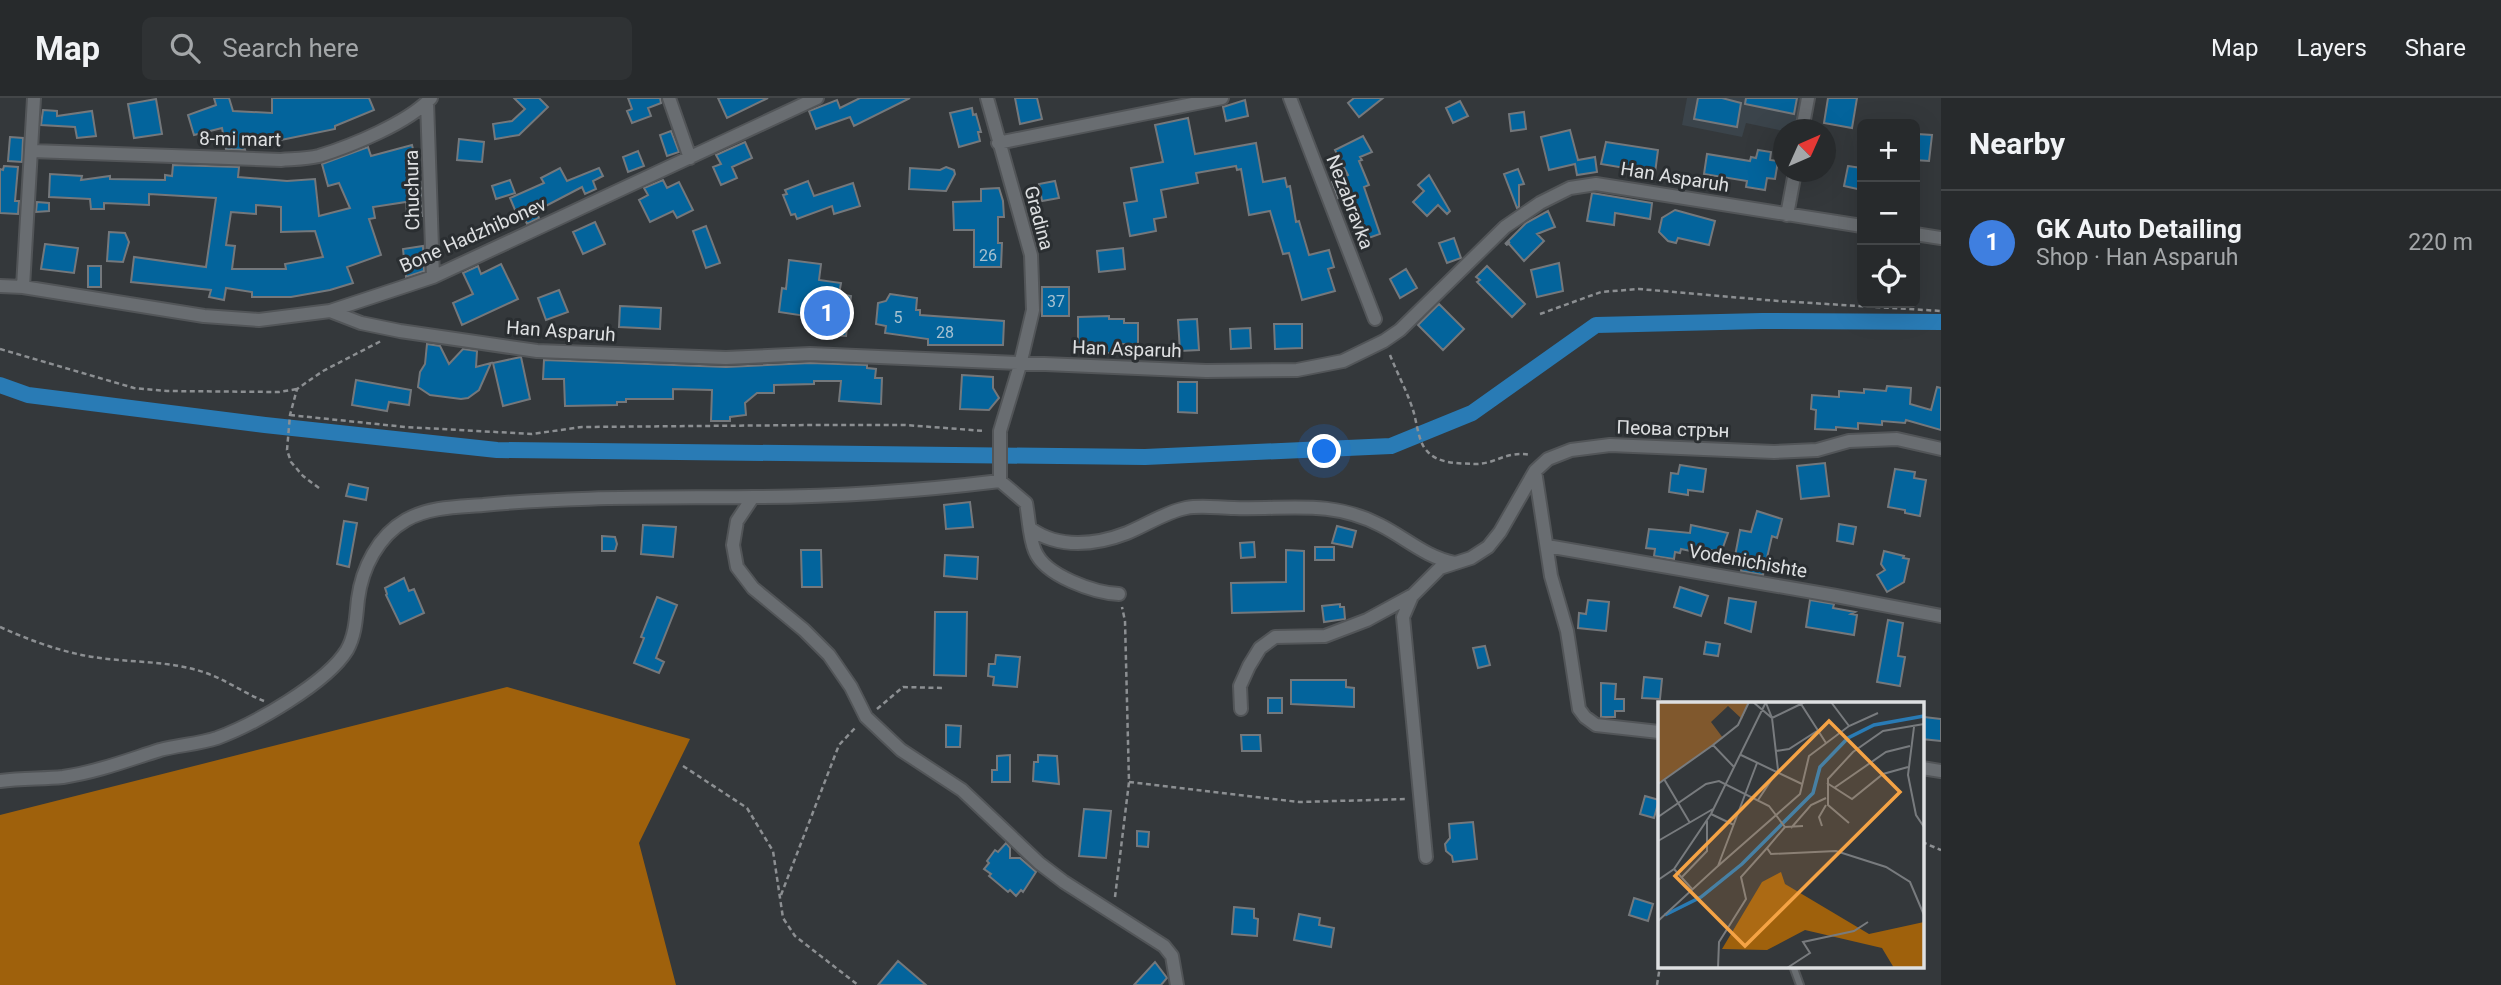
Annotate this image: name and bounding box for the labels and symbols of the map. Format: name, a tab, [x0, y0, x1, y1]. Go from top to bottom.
north arrow	[1773, 119, 1836, 182]
street label: 8-mi mart	[199, 127, 281, 151]
street label: Chuchura	[400, 150, 424, 230]
street label: Nezabravka	[1321, 151, 1379, 253]
street label: Han Asparuh	[1619, 157, 1731, 197]
street label: Gradina	[1019, 183, 1059, 253]
street label: Bone Hadzhibonev	[396, 192, 550, 278]
house number: 26	[979, 246, 997, 265]
pin: 1	[804, 287, 850, 339]
house number: 37	[1047, 292, 1065, 311]
house number: 5	[894, 308, 903, 327]
street label: Han Asparuh	[505, 316, 617, 346]
house number: 28	[936, 323, 954, 342]
street label: Han Asparuh	[1072, 336, 1182, 362]
street label: Пеова стрън	[1616, 416, 1730, 442]
your location	[1307, 434, 1341, 468]
street label: Vodenichishte	[1687, 539, 1809, 583]
inset map	[1658, 702, 1924, 968]

